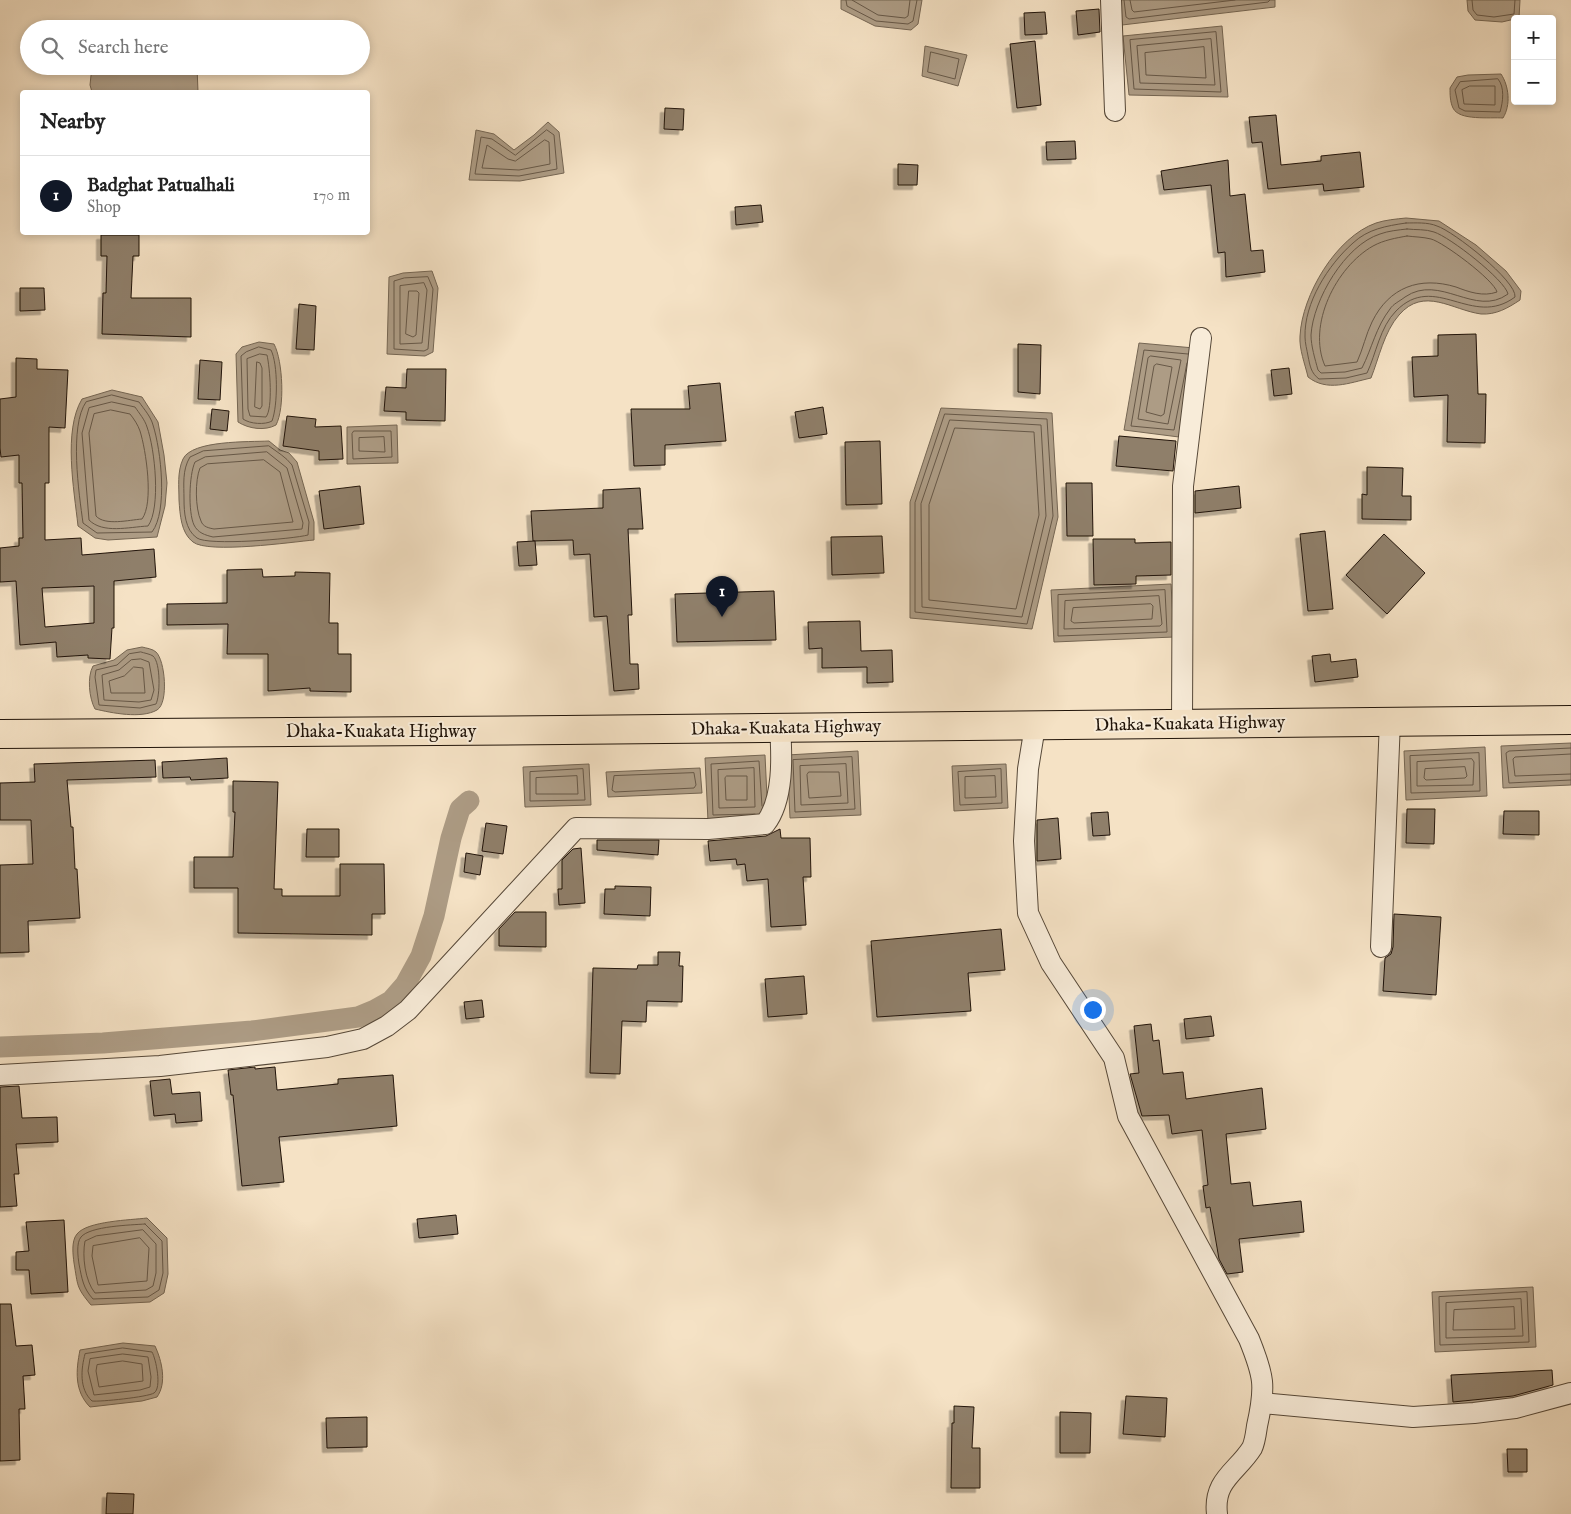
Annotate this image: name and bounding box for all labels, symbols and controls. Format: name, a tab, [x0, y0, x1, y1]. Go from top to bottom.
map controls	[1511, 15, 1556, 105]
button: +	[1511, 15, 1556, 60]
search box	[20, 20, 370, 75]
icon: search	[38, 34, 66, 62]
text: Search here	[78, 36, 169, 60]
button: −	[1511, 60, 1556, 105]
text: Nearby	[40, 109, 105, 136]
text: Badghat Patualhali	[87, 174, 235, 198]
text: 1	[53, 186, 59, 206]
text: 170 m	[313, 186, 350, 206]
text: Shop	[87, 198, 121, 218]
pin: 1	[706, 576, 738, 617]
street label: Dhaka-Kuakata Highway	[1095, 711, 1286, 738]
street label: Dhaka-Kuakata Highway	[691, 715, 882, 742]
street label: Dhaka-Kuakata Highway	[286, 721, 476, 744]
your location	[1080, 997, 1106, 1023]

